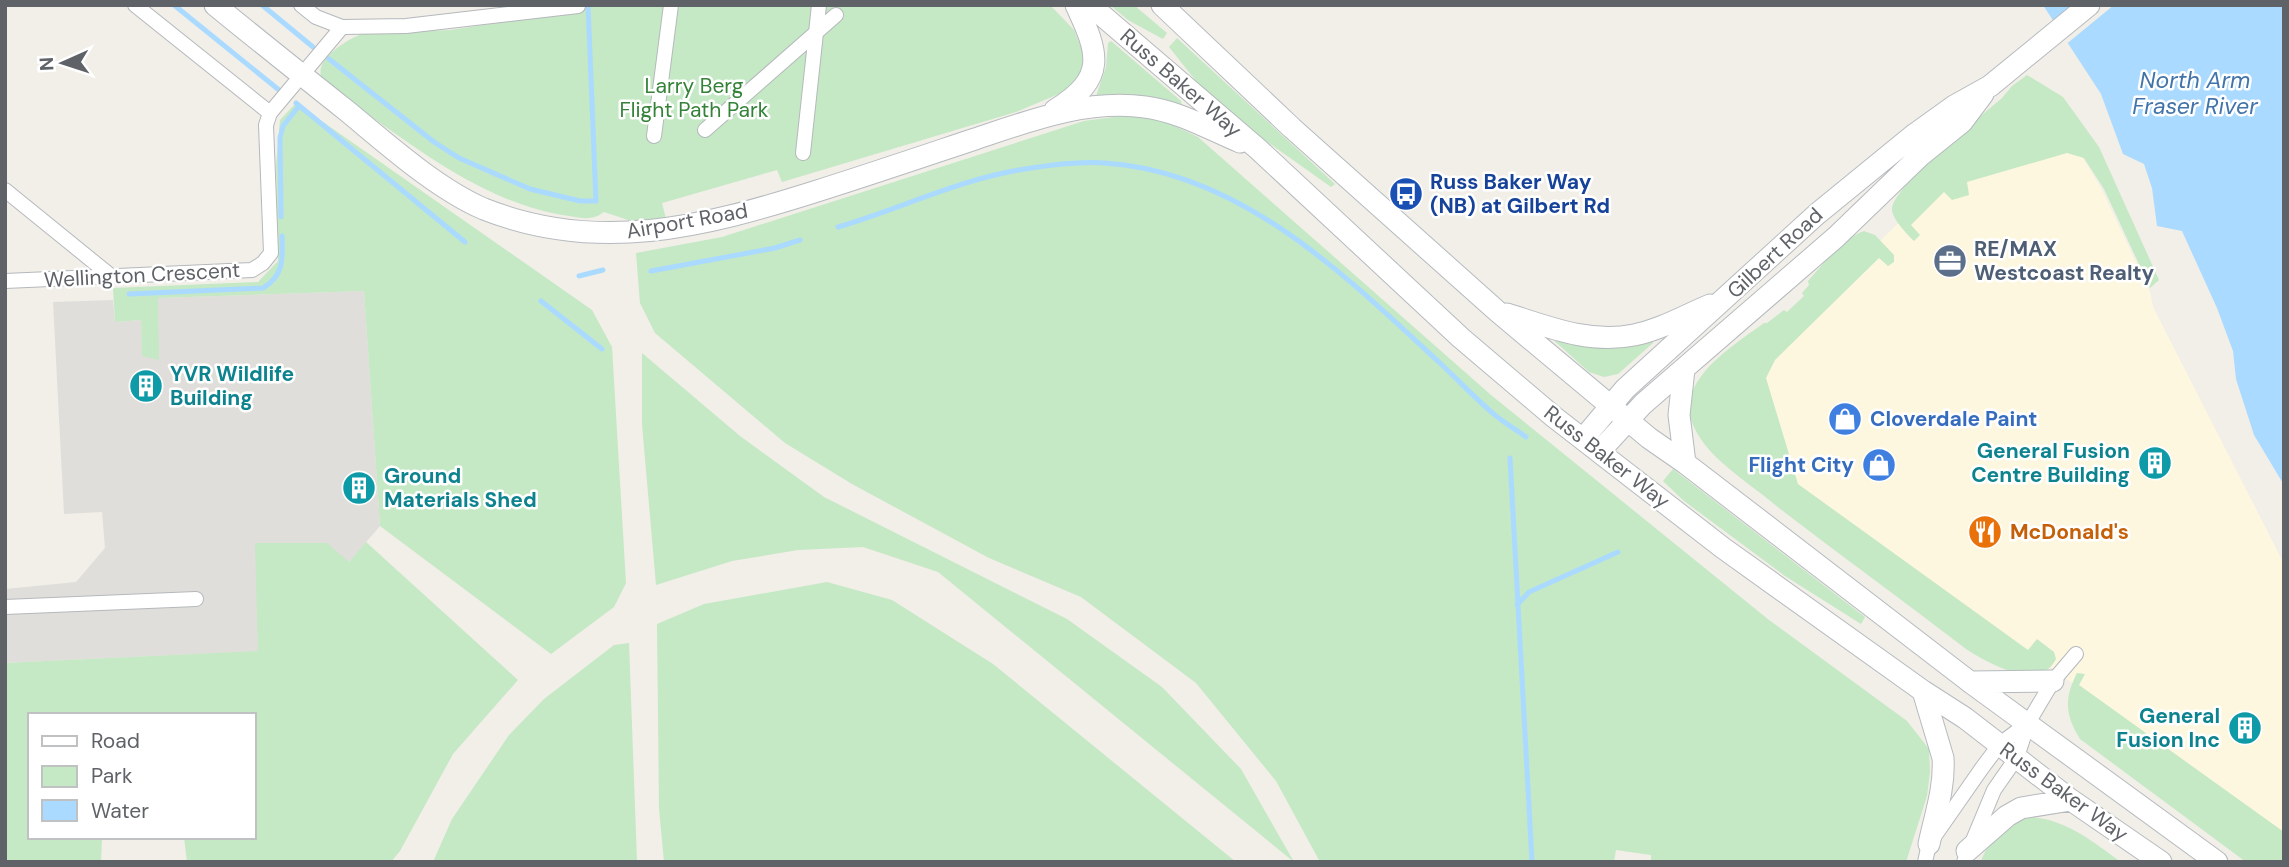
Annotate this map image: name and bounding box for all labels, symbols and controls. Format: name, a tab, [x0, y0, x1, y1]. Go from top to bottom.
street label: Russ Baker Way	[1114, 22, 1248, 144]
north arrow	[28, 28, 98, 98]
text: N	[34, 56, 59, 71]
water label: North Arm Fraser River	[2132, 65, 2259, 121]
park label: Larry Berg Flight Path Park	[620, 72, 769, 124]
place label: Russ Baker Way (NB) at Gilbert Rd	[1430, 168, 1610, 220]
bus stop icon: Russ Baker Way (NB) at Gilbert Rd	[1387, 175, 1425, 213]
street label: Airport Road	[624, 197, 750, 245]
street label: Gilbert Road	[1721, 201, 1829, 305]
place label: RE/MAX Westcoast Realty	[1974, 235, 2155, 287]
office icon: RE/MAX Westcoast Realty	[1931, 242, 1969, 280]
street label: Wellington Crescent	[43, 256, 241, 294]
place label: YVR Wildlife Building	[170, 360, 294, 412]
building icon: YVR Wildlife Building	[127, 367, 165, 405]
street label: Russ Baker Way	[1538, 399, 1676, 515]
shop icon: Cloverdale Paint	[1826, 400, 1864, 438]
place label: Cloverdale Paint	[1870, 405, 2037, 433]
place label: General Fusion Centre Building	[1971, 437, 2130, 489]
building icon: General Fusion Centre Building	[2136, 444, 2174, 482]
shop icon: Flight City	[1860, 446, 1898, 484]
place label: Flight City	[1748, 451, 1854, 479]
place label: Ground Materials Shed	[384, 462, 537, 514]
building icon: Ground Materials Shed	[340, 469, 378, 507]
restaurant icon: McDonald's	[1966, 513, 2004, 551]
place label: McDonald's	[2010, 518, 2129, 546]
place label: General Fusion Inc	[2116, 702, 2220, 754]
building icon: General Fusion Inc	[2226, 709, 2264, 747]
legend	[28, 713, 256, 839]
text: Road	[91, 727, 140, 755]
street label: Russ Baker Way	[1994, 736, 2134, 848]
text: Park	[91, 762, 133, 790]
text: Water	[91, 797, 149, 825]

